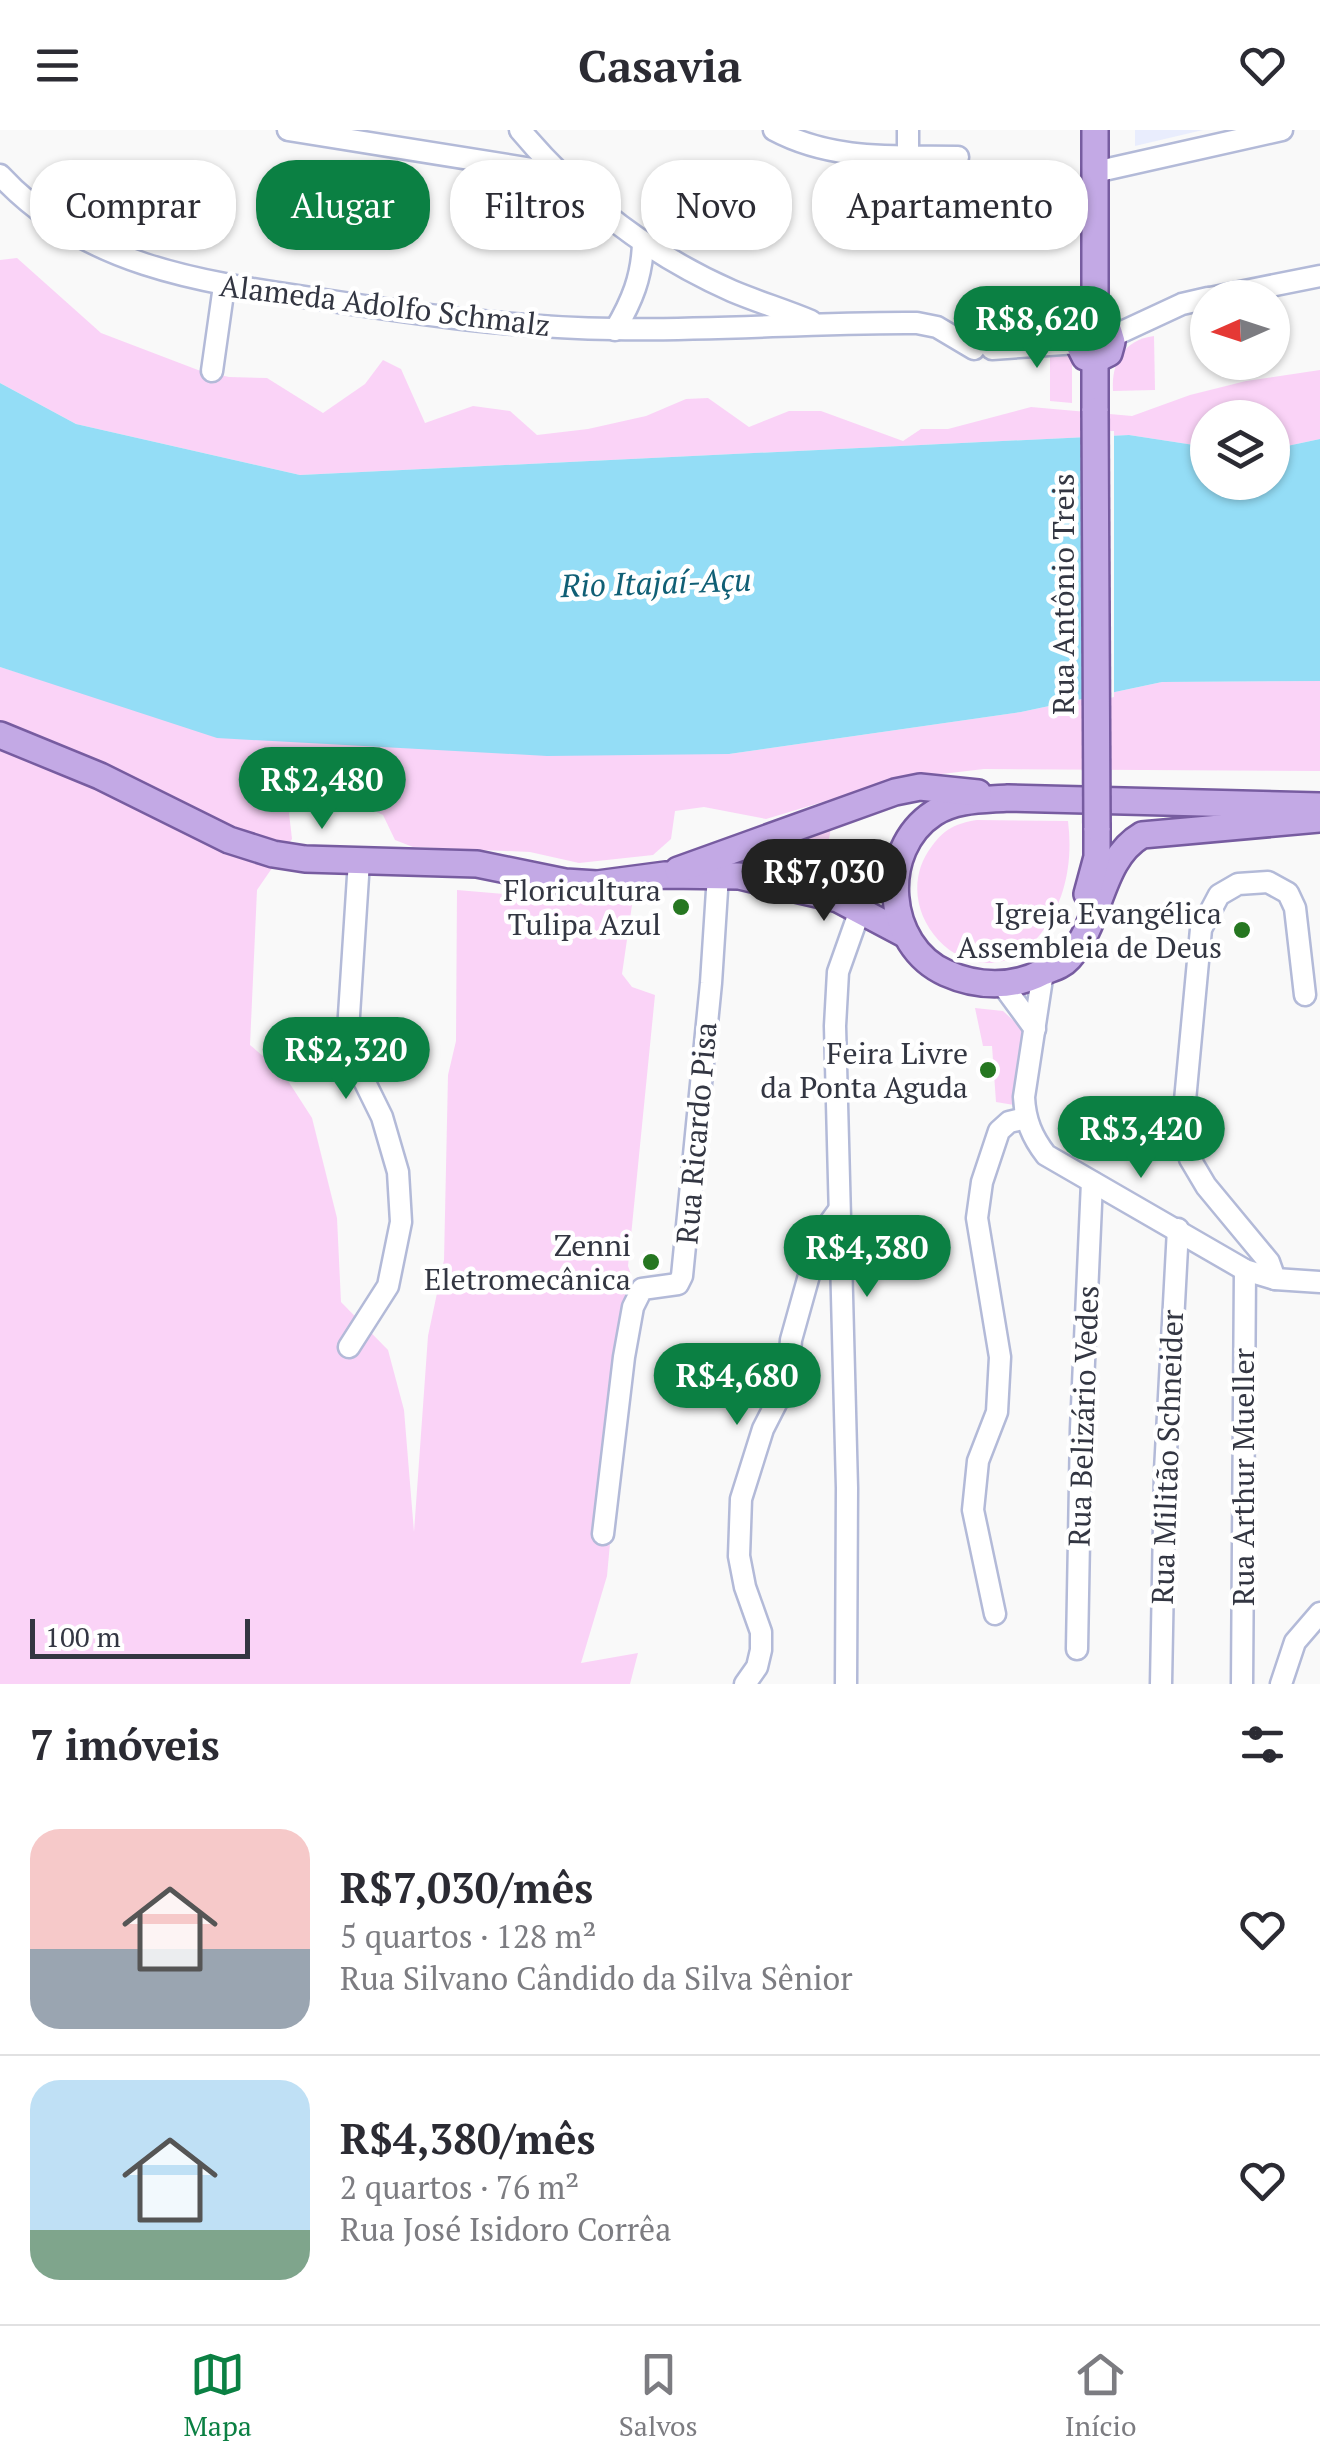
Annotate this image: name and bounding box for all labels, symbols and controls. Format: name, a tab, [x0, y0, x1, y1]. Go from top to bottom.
text: Casavia	[578, 35, 742, 95]
icon: menu	[30, 38, 85, 93]
icon: heart	[1235, 38, 1290, 93]
chip: Comprar	[30, 160, 236, 250]
chip: Alugar	[256, 160, 430, 250]
chip: Filtros	[450, 160, 621, 250]
chip: Novo	[641, 160, 792, 250]
chip: Apartamento	[812, 160, 1088, 250]
street label: Alameda Adolfo Schmalz	[217, 265, 553, 345]
north arrow	[1190, 280, 1290, 380]
map controls	[1190, 280, 1290, 500]
pin: R$8,620	[945, 286, 1129, 371]
text: R$8,620	[976, 297, 1098, 339]
button: layers	[1190, 400, 1290, 500]
street label: Rua Antônio Treis	[1043, 473, 1083, 715]
water label: Rio Itajaí-Açu	[559, 558, 752, 606]
pin: R$2,480	[230, 747, 414, 832]
text: R$2,480	[261, 758, 383, 800]
pin: R$7,030	[732, 839, 916, 924]
text: R$7,030	[764, 850, 884, 892]
place label: Floricultura Tulipa Azul	[503, 870, 661, 944]
place label: Igreja Evangélica Assembleia de Deus	[957, 893, 1222, 967]
marker: Floricultura Tulipa Azul	[670, 896, 692, 918]
marker: Igreja Evangélica Assembleia de Deus	[1231, 919, 1253, 941]
pin: R$2,320	[254, 1017, 438, 1102]
street label: Rua Ricardo Pisa	[666, 1020, 726, 1246]
text: R$2,320	[285, 1028, 407, 1070]
place label: Feira Livre da Ponta Aguda	[760, 1033, 968, 1107]
marker: Feira Livre da Ponta Aguda	[977, 1059, 999, 1081]
pin: R$3,420	[1049, 1096, 1233, 1181]
text: R$3,420	[1080, 1107, 1202, 1149]
pin: R$4,380	[775, 1215, 959, 1300]
place label: Zenni Eletromecânica	[424, 1225, 631, 1299]
text: R$4,380	[806, 1226, 928, 1268]
marker: Zenni Eletromecânica	[640, 1251, 662, 1273]
street label: Rua Belizário Vedes	[1058, 1285, 1108, 1547]
street label: Rua Militão Schneider	[1142, 1308, 1192, 1605]
pin: R$4,680	[645, 1343, 829, 1428]
street label: Rua Arthur Mueller	[1223, 1348, 1263, 1606]
text: R$4,680	[676, 1354, 798, 1396]
scale bar	[30, 1614, 250, 1658]
text: 100 m	[45, 1618, 121, 1655]
text: 7 imóveis	[30, 1716, 220, 1772]
icon: filters	[1235, 1717, 1290, 1772]
text: R$7,030/mês	[340, 1859, 593, 1915]
icon: home	[110, 1869, 230, 1989]
icon: heart	[1235, 1902, 1290, 1957]
text: 5 quartos · 128 m²	[340, 1915, 596, 1957]
text: Rua Silvano Cândido da Silva Sênior	[340, 1957, 853, 1999]
text: R$4,380/mês	[340, 2110, 596, 2166]
icon: home	[110, 2120, 230, 2240]
icon: heart	[1235, 2153, 1290, 2208]
text: 2 quartos · 76 m²	[340, 2166, 579, 2208]
text: Rua José Isidoro Corrêa	[340, 2208, 671, 2250]
tab: Mapa	[183, 2347, 252, 2444]
tab: Salvos	[619, 2347, 698, 2444]
tab: Início	[1065, 2347, 1137, 2444]

